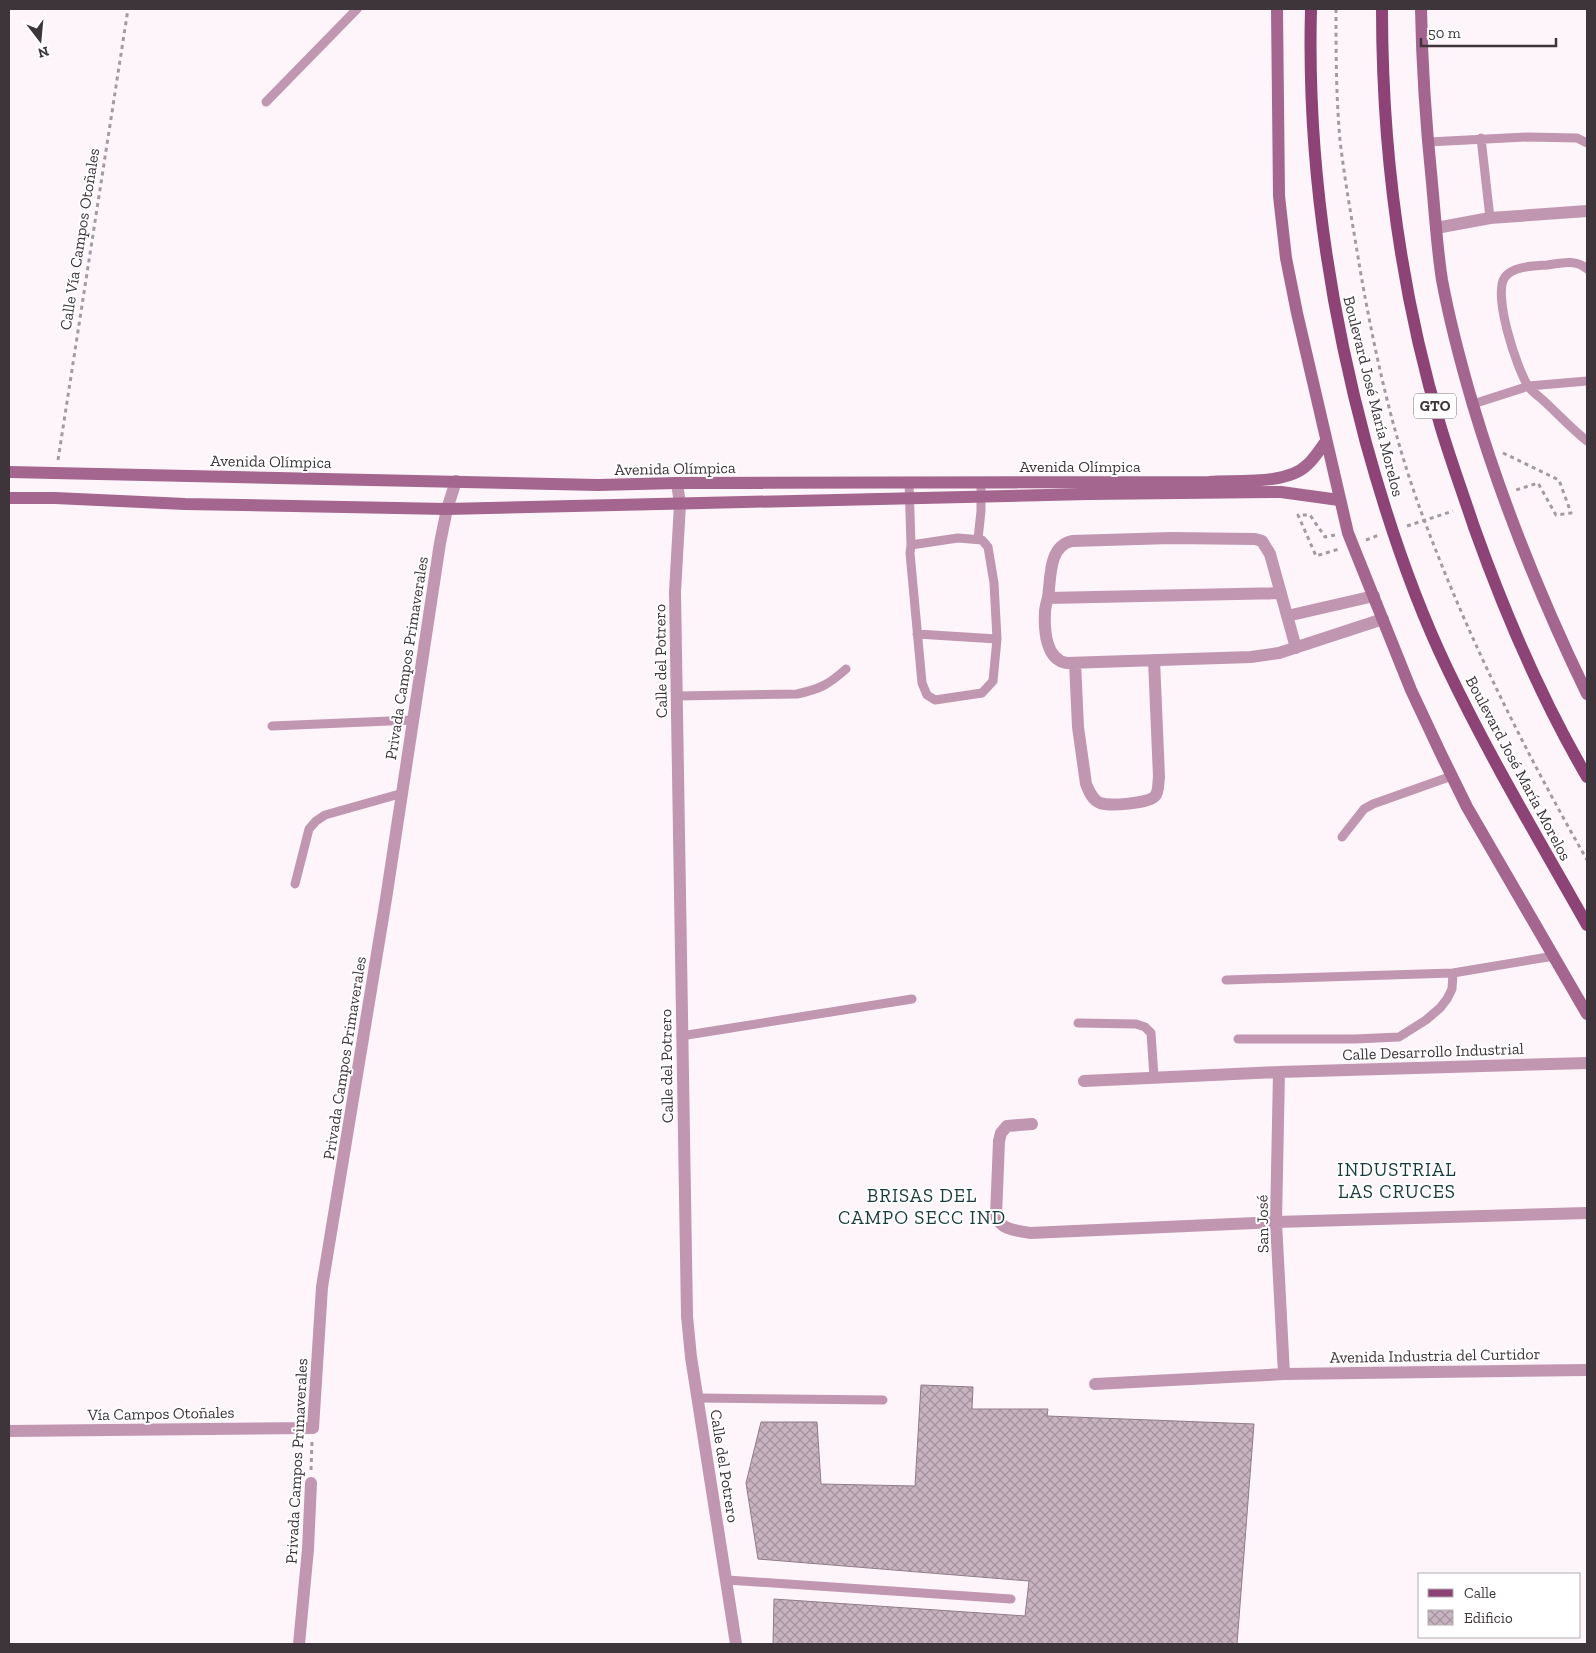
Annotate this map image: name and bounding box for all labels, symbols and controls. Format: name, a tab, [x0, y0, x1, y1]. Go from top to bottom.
north arrow	[15, 15, 65, 65]
scale bar	[1421, 15, 1556, 47]
text: 50 m	[1428, 24, 1461, 42]
text: N	[36, 42, 51, 62]
street label: Calle Vía Campos Otoñales	[56, 147, 103, 331]
street label: Boulevard José María Morelos	[1339, 294, 1408, 498]
road number: GTO	[1414, 394, 1456, 418]
street label: Avenida Olímpica	[210, 451, 332, 472]
street label: Avenida Olímpica	[1019, 457, 1141, 476]
street label: Avenida Olímpica	[614, 458, 736, 479]
street label: Privada Campos Primaverales	[381, 555, 432, 761]
street label: Calle del Potrero	[650, 604, 671, 718]
street label: Boulevard José María Morelos	[1462, 673, 1575, 864]
street label: Privada Campos Primaverales	[319, 955, 370, 1161]
street label: Calle del Potrero	[656, 1009, 677, 1123]
street label: Calle Desarrollo Industrial	[1342, 1039, 1524, 1064]
district label: INDUSTRIAL LAS CRUCES	[1337, 1158, 1457, 1203]
district label: BRISAS DEL CAMPO SECC IND	[838, 1184, 1006, 1229]
street label: San José	[1252, 1195, 1273, 1253]
street label: Avenida Industria del Curtidor	[1329, 1344, 1541, 1367]
street label: Privada Campos Primaverales	[282, 1358, 311, 1564]
street label: Vía Campos Otoñales	[86, 1403, 235, 1424]
street label: Calle del Potrero	[706, 1408, 743, 1524]
legend	[1418, 1573, 1581, 1638]
text: Calle	[1464, 1584, 1496, 1602]
text: Edificio	[1464, 1609, 1513, 1627]

